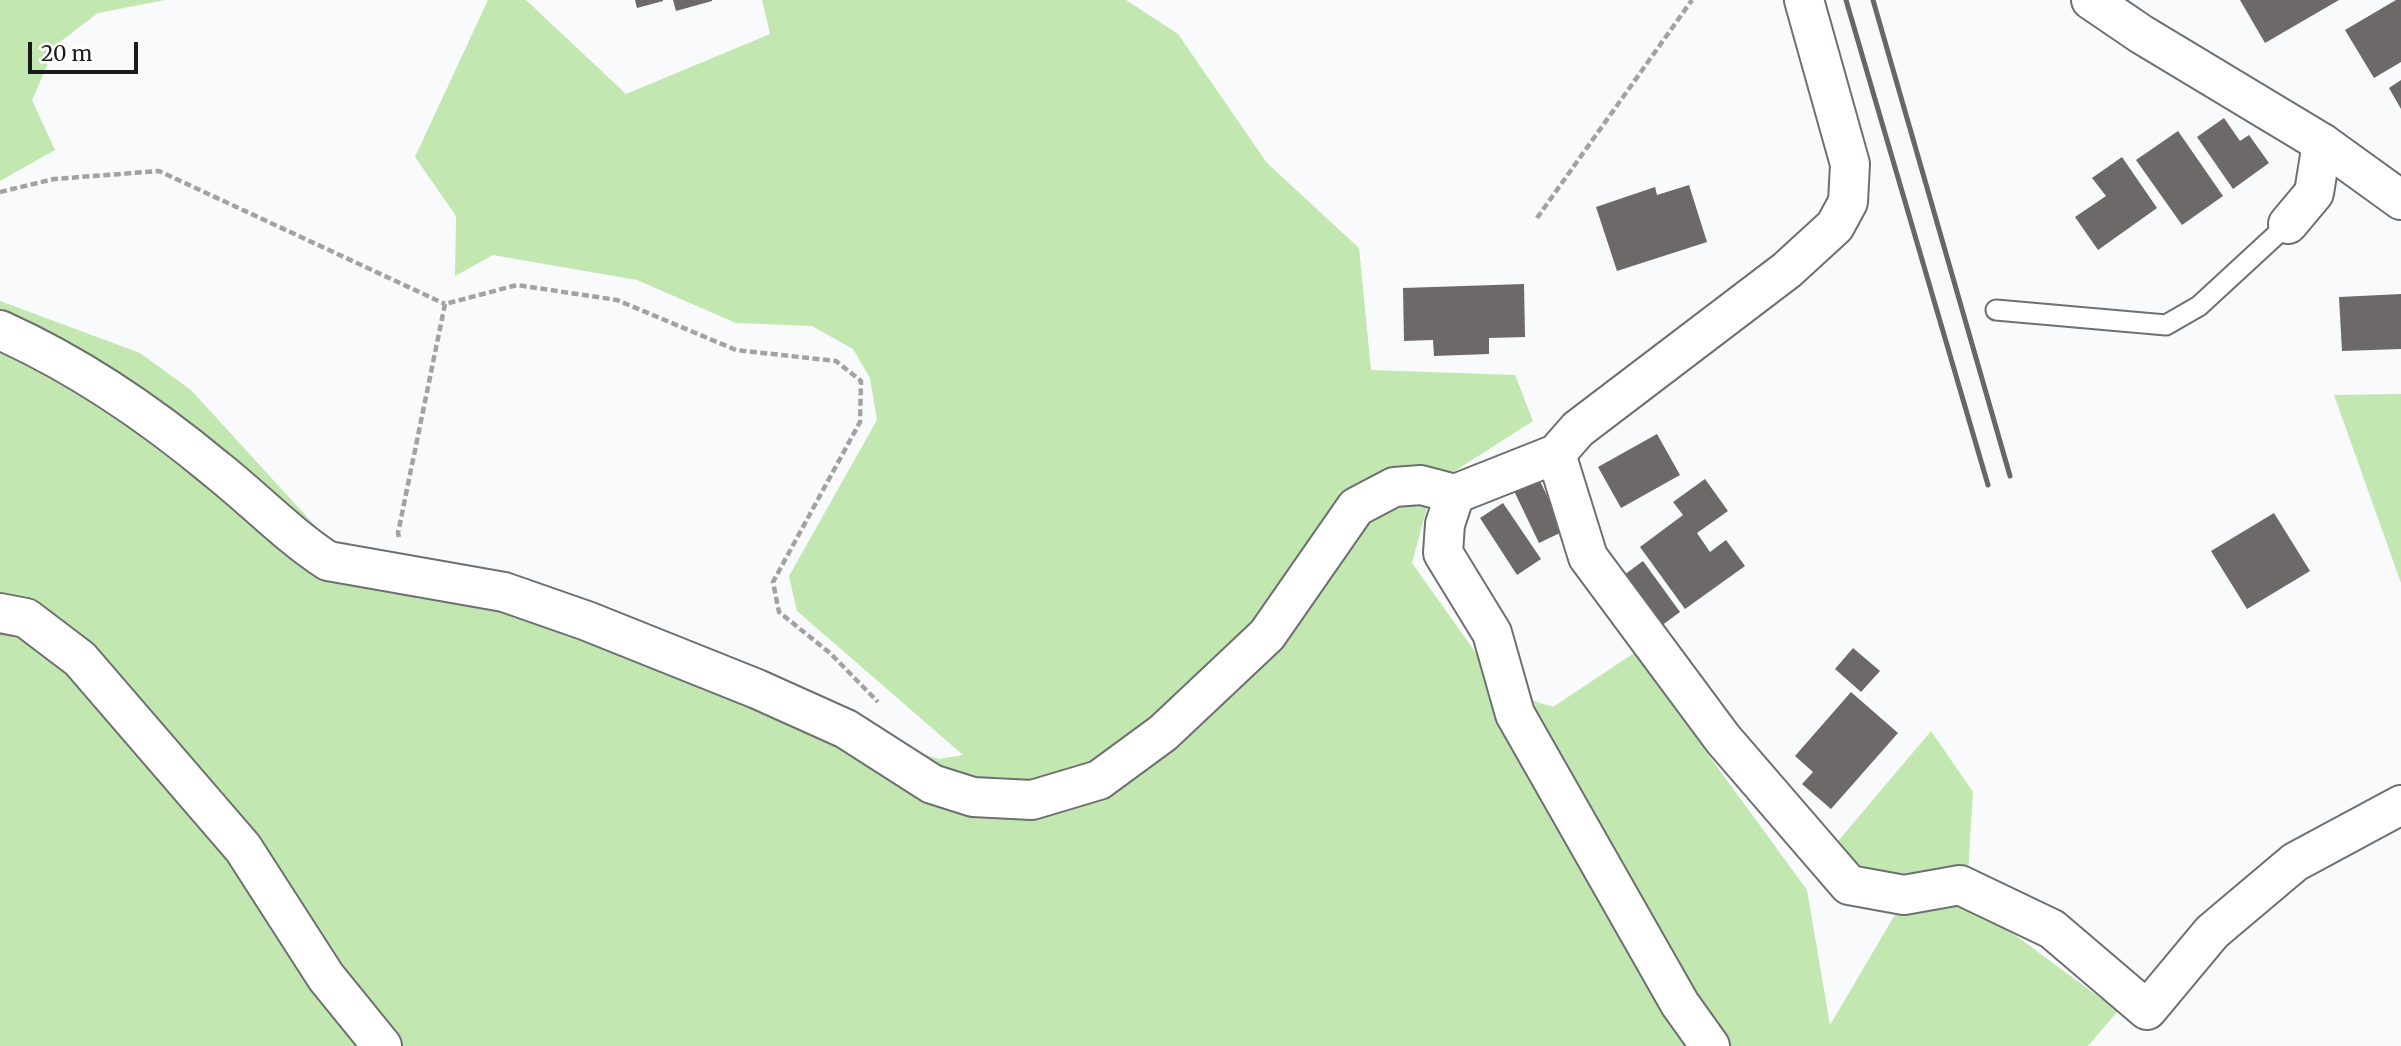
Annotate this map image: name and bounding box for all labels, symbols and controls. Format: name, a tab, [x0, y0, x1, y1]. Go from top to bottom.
scale bar	[32, 28, 142, 72]
text: 20 m	[41, 40, 92, 67]

